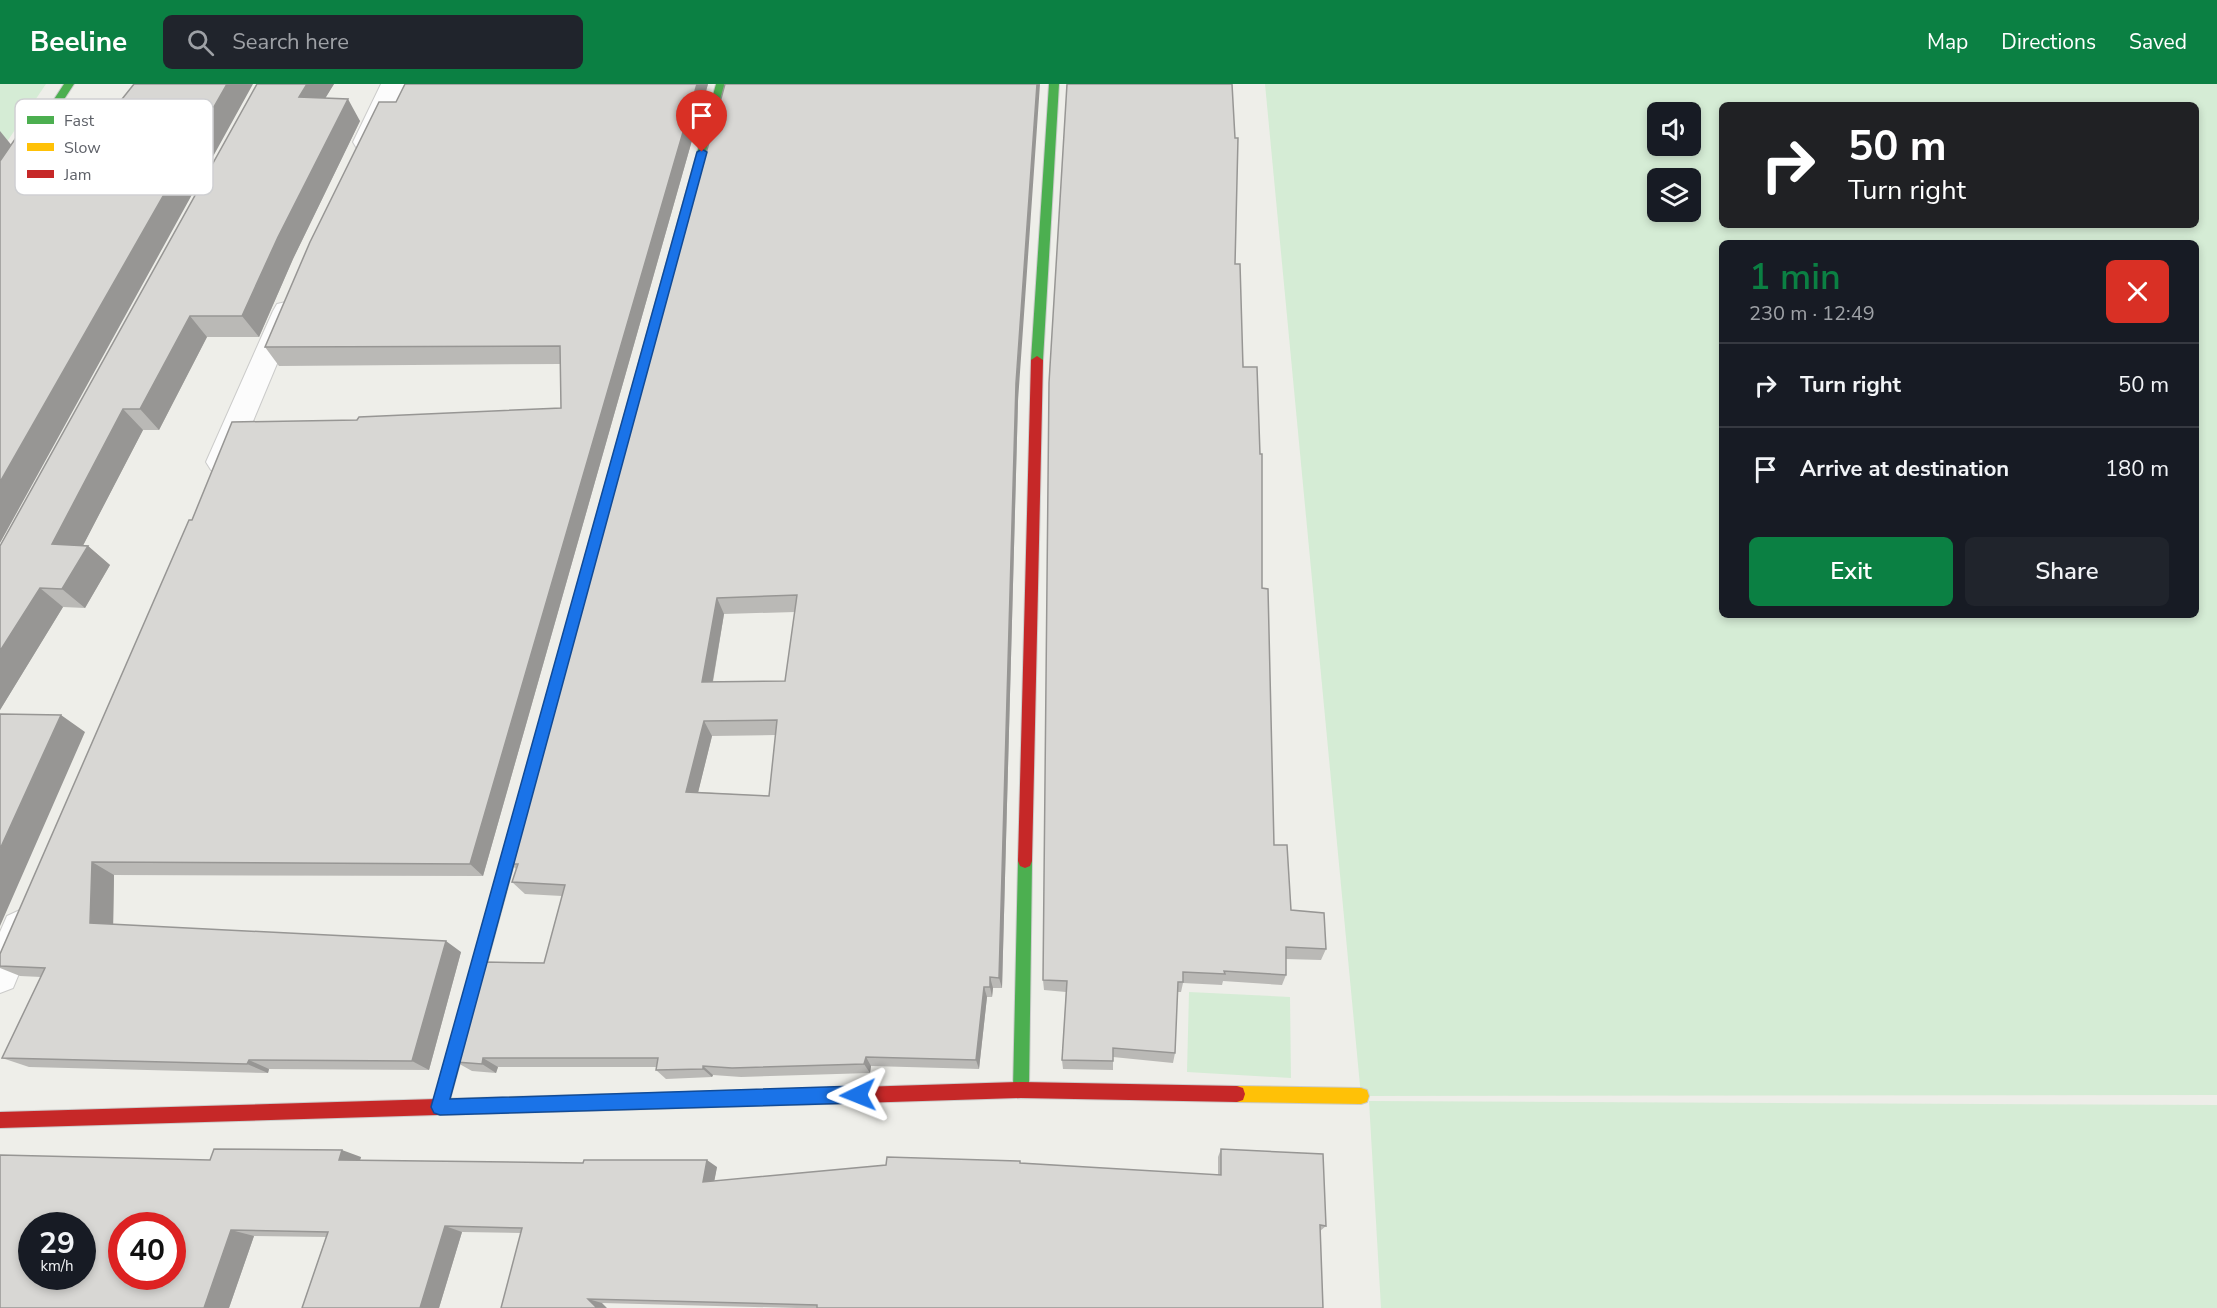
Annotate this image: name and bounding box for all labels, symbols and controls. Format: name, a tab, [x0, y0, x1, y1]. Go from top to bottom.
search box	[163, 15, 583, 69]
text: Beeline	[30, 23, 127, 61]
icon: search	[184, 26, 217, 59]
text: Search here	[232, 27, 349, 57]
text: Map	[1927, 28, 1968, 56]
text: Directions	[2001, 28, 2096, 56]
text: Saved	[2129, 28, 2187, 56]
pin	[676, 90, 727, 152]
legend	[15, 99, 213, 195]
icon: arrive	[685, 99, 718, 132]
map controls	[1647, 102, 1701, 222]
button: sound	[1647, 102, 1701, 156]
text: Fast	[64, 110, 95, 132]
text: 50 m	[1848, 118, 1947, 175]
icon: right	[1749, 126, 1827, 204]
text: Slow	[64, 137, 101, 159]
text: Jam	[63, 164, 91, 186]
button: layers	[1647, 168, 1701, 222]
text: Turn right	[1848, 172, 1966, 209]
text: 1 min	[1749, 253, 1841, 302]
button: close	[2106, 260, 2169, 323]
text: 230 m · 12:49	[1749, 300, 1875, 327]
icon: right	[1749, 369, 1782, 402]
text: Turn right	[1800, 370, 1901, 400]
text: 50 m	[2118, 370, 2169, 400]
icon: arrive	[1749, 453, 1782, 486]
text: Arrive at destination	[1800, 454, 2009, 484]
text: 180 m	[2105, 454, 2169, 484]
button: Exit	[1749, 537, 1953, 606]
button: Share	[1965, 537, 2169, 606]
position arrow	[826, 1063, 890, 1127]
speed limit sign: 40	[108, 1212, 186, 1290]
text: 29	[39, 1223, 75, 1264]
text: km/h	[40, 1256, 74, 1276]

